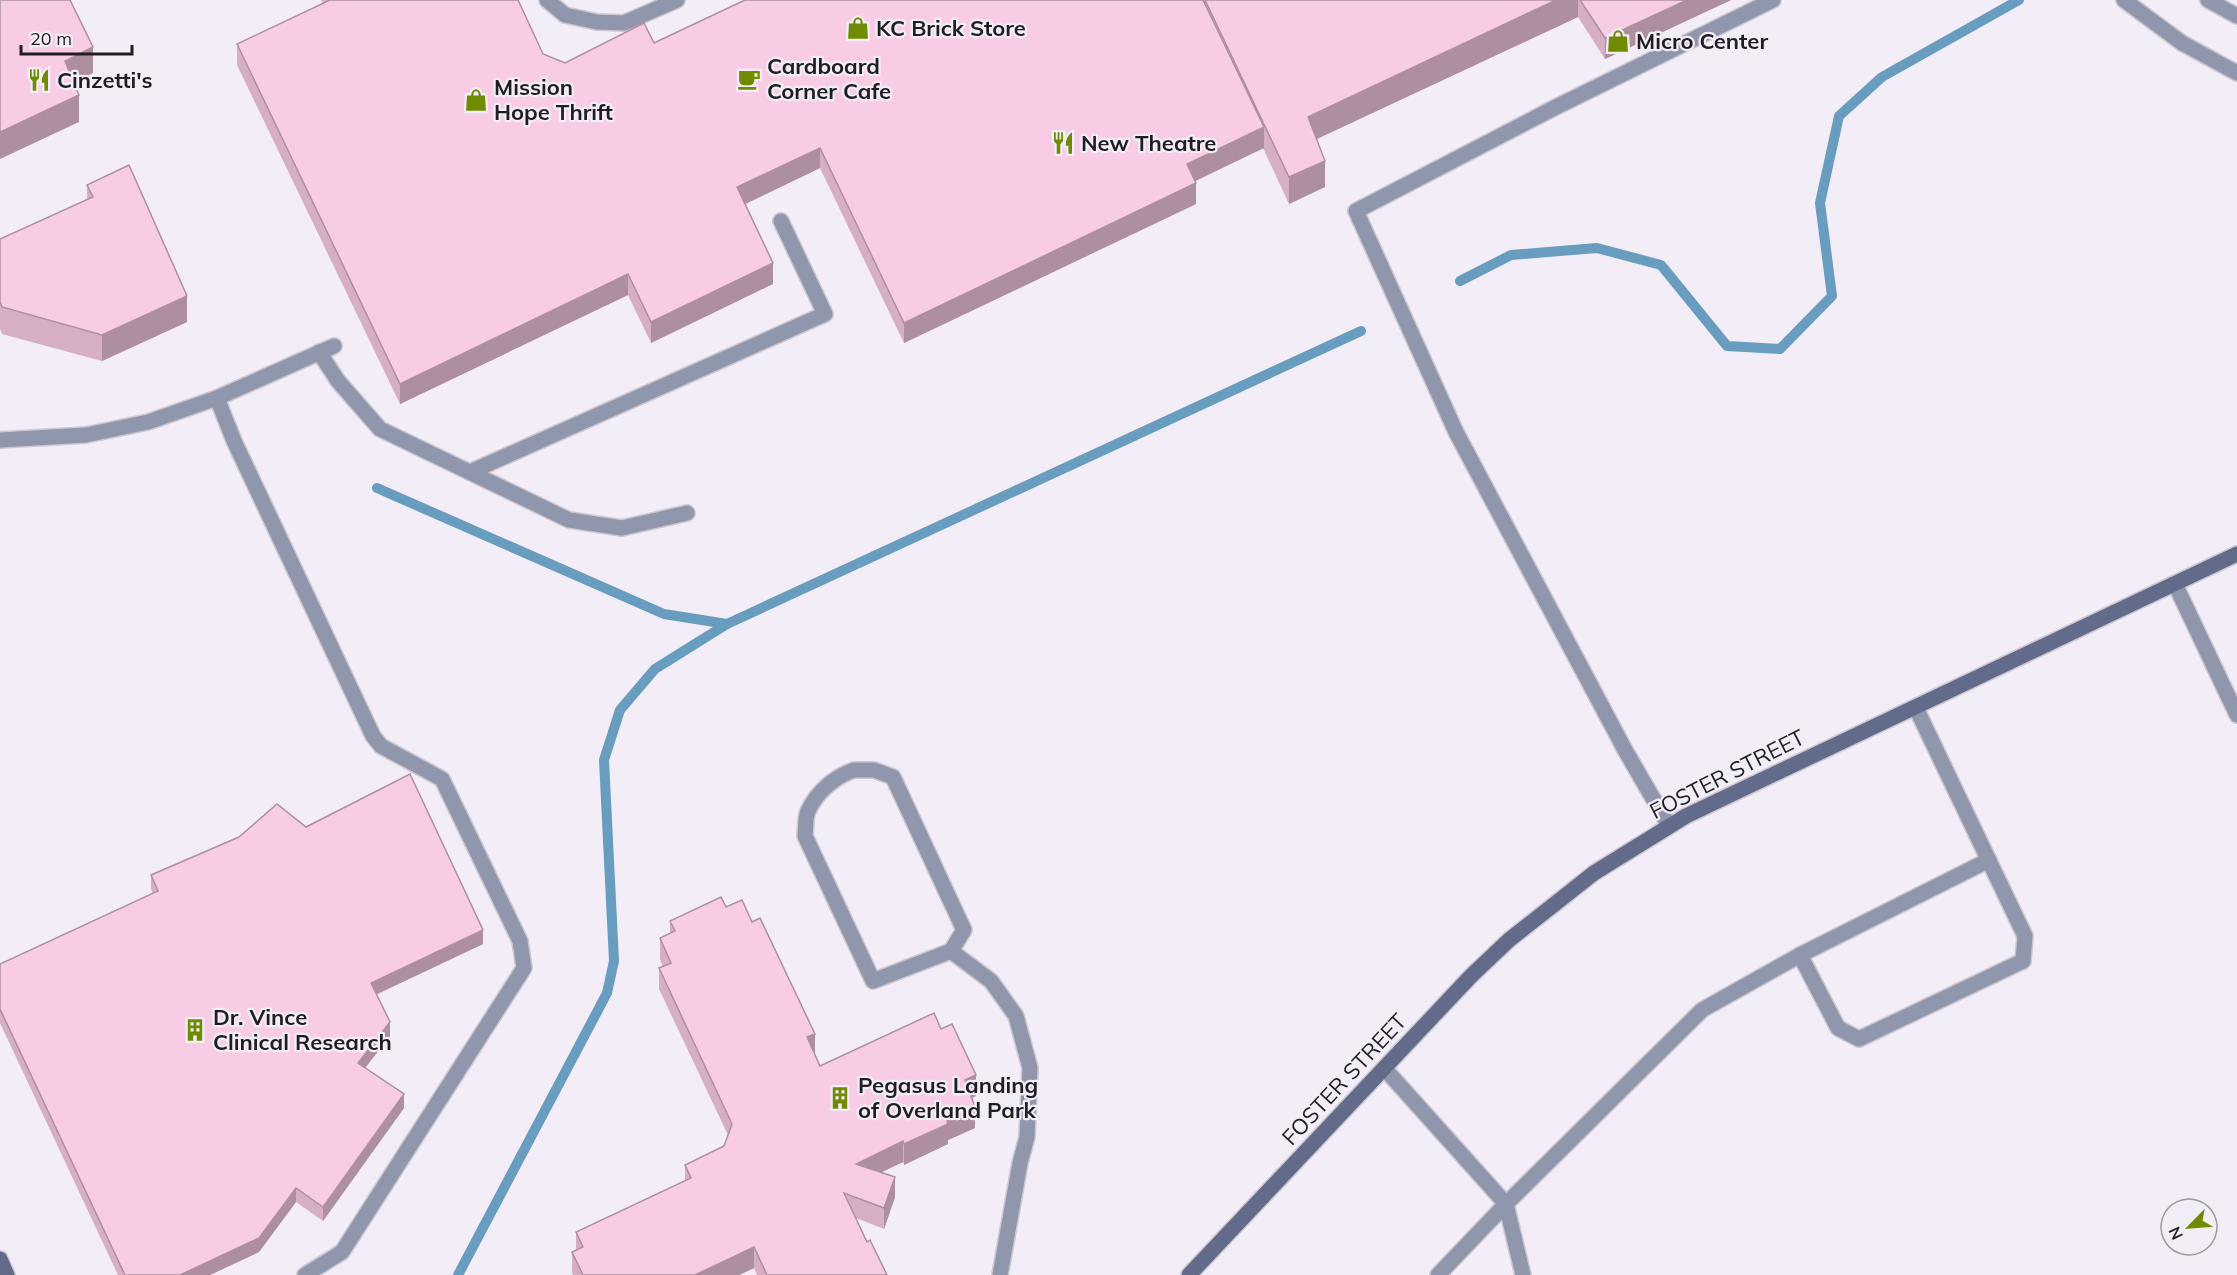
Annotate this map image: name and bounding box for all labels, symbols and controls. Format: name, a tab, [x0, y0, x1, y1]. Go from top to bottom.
place label: KC Brick Store	[876, 14, 1026, 42]
shop icon: KC Brick Store	[845, 15, 871, 41]
scale bar	[21, 18, 132, 56]
text: 20 m	[30, 27, 72, 50]
place label: Micro Center	[1636, 27, 1768, 55]
shop icon: Micro Center	[1605, 28, 1631, 54]
place label: Cardboard Corner Cafe	[767, 52, 891, 105]
place label: Cinzetti's	[57, 66, 153, 94]
cafe icon: Cardboard Corner Cafe	[736, 66, 762, 92]
restaurant icon: Cinzetti's	[26, 67, 52, 93]
place label: Mission Hope Thrift	[494, 73, 613, 126]
shop icon: Mission Hope Thrift	[463, 87, 489, 113]
place label: New Theatre	[1081, 129, 1216, 157]
restaurant icon: New Theatre	[1050, 130, 1076, 156]
street label: FOSTER STREET	[1645, 723, 1809, 825]
place label: Dr. Vince Clinical Research	[213, 1003, 392, 1056]
street label: FOSTER STREET	[1276, 1007, 1412, 1151]
building icon: Dr. Vince Clinical Research	[182, 1017, 208, 1043]
place label: Pegasus Landing of Overland Park	[858, 1071, 1038, 1124]
building icon: Pegasus Landing of Overland Park	[827, 1085, 853, 1111]
north arrow	[2159, 1197, 2219, 1257]
text: N	[2164, 1224, 2187, 1243]

